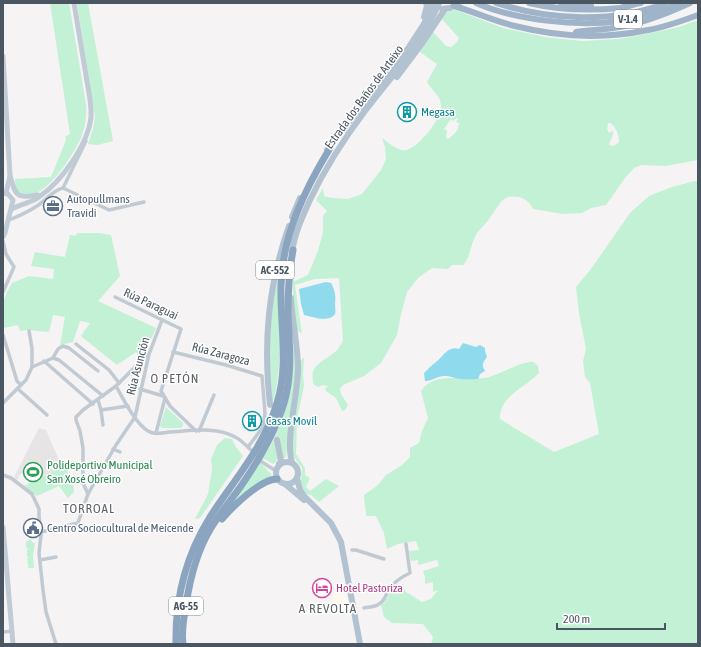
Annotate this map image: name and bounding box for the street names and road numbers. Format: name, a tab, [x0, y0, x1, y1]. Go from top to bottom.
road number: V-1.4	[614, 10, 642, 28]
street label: Estrada dos Baños de Arteixo	[322, 42, 406, 151]
road number: AC-552	[256, 261, 294, 279]
street label: Rúa Paraguai	[122, 285, 180, 323]
street label: Rúa Asunción	[124, 335, 152, 397]
street label: Rúa Zaragoza	[191, 340, 251, 368]
road number: AG-55	[169, 597, 203, 615]

